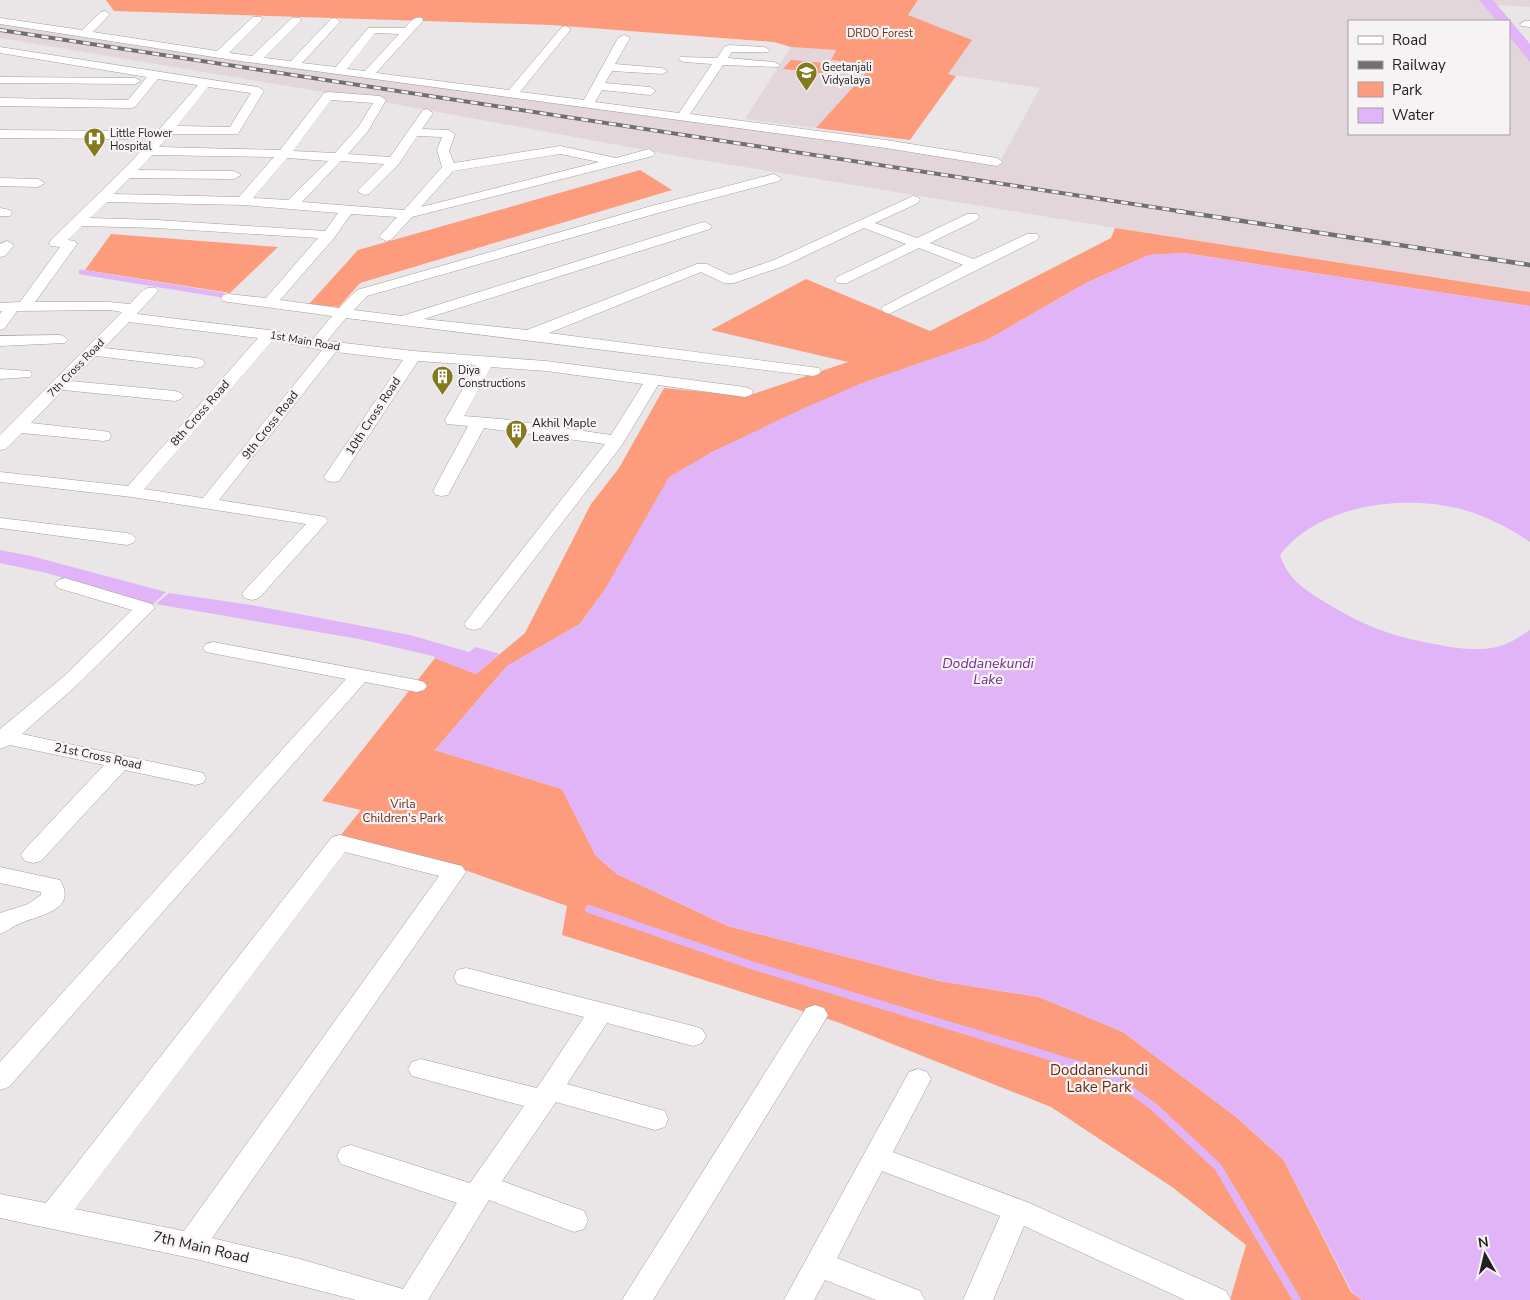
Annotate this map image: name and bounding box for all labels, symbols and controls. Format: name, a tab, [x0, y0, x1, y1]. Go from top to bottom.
legend	[1348, 20, 1510, 135]
park label: DRDO Forest	[847, 26, 913, 41]
text: Road	[1392, 30, 1427, 50]
text: Railway	[1392, 55, 1446, 75]
place label: Geetanjali Vidyalaya	[821, 60, 872, 88]
school or university icon: Geetanjali Vidyalaya	[794, 61, 818, 92]
text: Park	[1392, 80, 1422, 100]
text: Water	[1392, 105, 1435, 125]
place label: Little Flower Hospital	[110, 126, 172, 154]
hospital icon: Little Flower Hospital	[82, 127, 106, 158]
street label: 1st Main Road	[269, 327, 341, 355]
street label: 7th Cross Road	[44, 335, 108, 401]
place label: Diya Constructions	[458, 363, 526, 391]
building icon: Diya Constructions	[430, 364, 454, 395]
street label: 10th Cross Road	[342, 374, 404, 458]
street label: 8th Cross Road	[167, 376, 233, 450]
street label: 9th Cross Road	[238, 387, 302, 463]
place label: Akhil Maple Leaves	[532, 415, 596, 445]
building icon: Akhil Maple Leaves	[504, 418, 528, 449]
water label: Doddanekundi Lake	[942, 654, 1035, 689]
street label: 21st Cross Road	[53, 739, 143, 773]
park label: Virla Children's Park	[362, 796, 445, 826]
park label: Doddanekundi Lake Park	[1050, 1060, 1148, 1097]
street label: 7th Main Road	[151, 1226, 251, 1268]
north arrow	[1460, 1230, 1510, 1280]
text: N	[1477, 1232, 1490, 1253]

